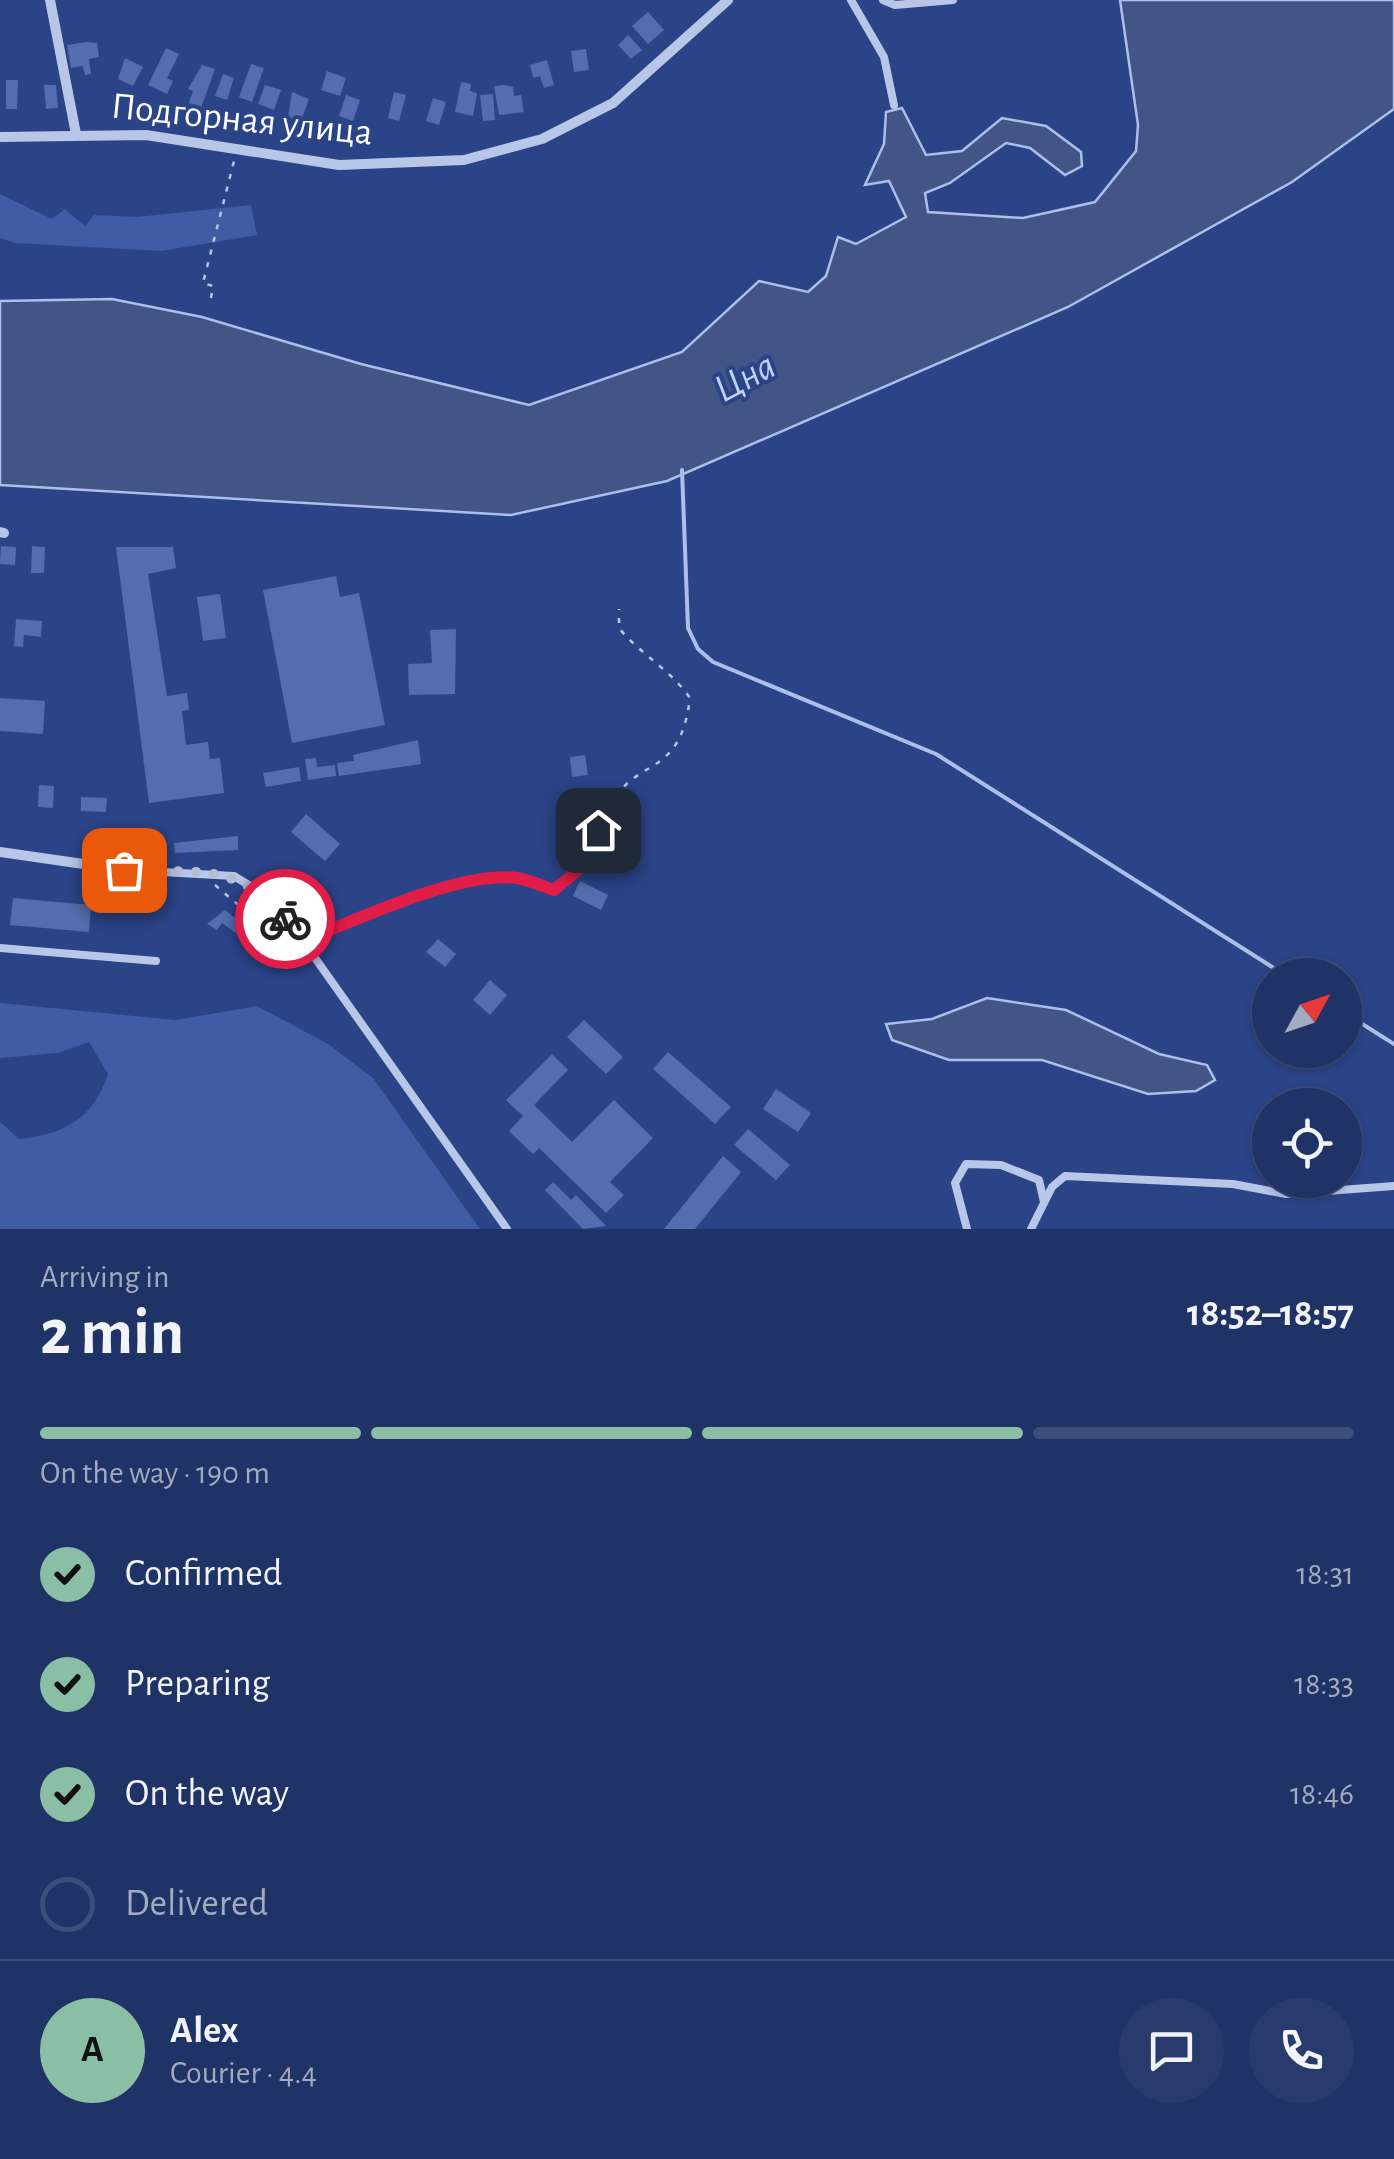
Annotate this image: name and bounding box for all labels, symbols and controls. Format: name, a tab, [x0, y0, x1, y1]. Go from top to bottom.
street label: Подгорная улица	[109, 87, 374, 153]
water label: Цна	[708, 345, 782, 410]
pin	[556, 788, 641, 873]
icon: home	[571, 803, 626, 858]
pin	[82, 828, 167, 913]
icon: bag	[97, 843, 152, 898]
courier	[235, 869, 335, 969]
icon: bike	[258, 892, 313, 947]
north arrow	[1252, 958, 1362, 1068]
map controls	[1252, 958, 1362, 1198]
button: locate	[1252, 1088, 1362, 1198]
text: Arriving in	[40, 1261, 169, 1293]
text: 18:52–18:57	[1187, 1295, 1354, 1333]
text: 2 min	[40, 1301, 184, 1366]
text: On the way · 190 m	[40, 1457, 270, 1489]
icon: check	[40, 1547, 95, 1602]
text: Confirmed	[125, 1555, 282, 1593]
text: 18:31	[1296, 1558, 1354, 1590]
icon: check	[40, 1657, 95, 1712]
text: Preparing	[125, 1665, 270, 1703]
text: 18:33	[1294, 1668, 1354, 1700]
icon: check	[40, 1767, 95, 1822]
text: On the way	[125, 1775, 289, 1813]
text: 18:46	[1290, 1778, 1354, 1810]
text: Delivered	[125, 1885, 268, 1923]
button: chat	[1119, 1998, 1224, 2103]
button: phone	[1249, 1998, 1354, 2103]
text: Alex	[170, 2012, 239, 2050]
text: A	[81, 2031, 104, 2069]
text: Courier · 4.4	[170, 2057, 317, 2089]

